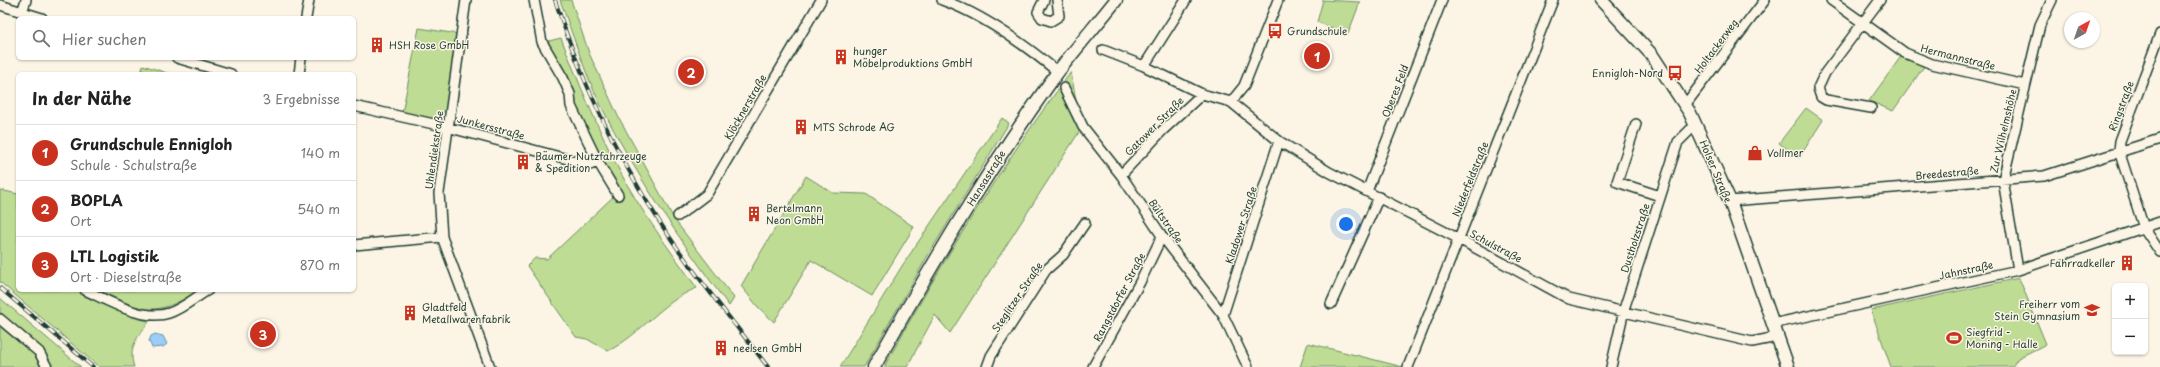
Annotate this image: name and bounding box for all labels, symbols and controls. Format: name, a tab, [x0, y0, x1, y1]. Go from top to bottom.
north arrow	[2064, 12, 2100, 48]
street label: Holtackerweg	[1690, 15, 1741, 76]
search box	[16, 16, 356, 60]
bus stop icon: Grundschule	[1266, 22, 1284, 40]
place label: Grundschule	[1287, 23, 1348, 38]
icon: search	[30, 27, 52, 49]
text: Hier suchen	[62, 27, 147, 50]
building icon: HSH Rose GmbH	[368, 36, 386, 54]
place label: HSH Rose GmbH	[389, 37, 469, 52]
street label: Hermannstraße	[1919, 40, 1997, 73]
pin: 1	[1304, 41, 1330, 71]
place label: hunger Möbelproduktions GmbH	[853, 43, 972, 70]
building icon: hunger Möbelproduktions GmbH	[832, 48, 850, 66]
pin: 2	[678, 57, 704, 87]
street label: Oberes Feld	[1378, 62, 1412, 119]
bus stop icon: Ennigloh-Nord	[1666, 64, 1684, 82]
place label: Ennigloh-Nord	[1592, 65, 1663, 80]
street label: Klöcknerstraße	[720, 71, 769, 142]
street label: Ringstraße	[2104, 78, 2137, 133]
text: In der Nähe	[32, 85, 131, 111]
street label: Zur Wilhelmshöhe	[1986, 87, 2019, 174]
text: 3 Ergebnisse	[263, 89, 340, 108]
street label: Gatower Straße	[1121, 93, 1187, 159]
street label: Uhlendiekstraße	[421, 110, 446, 190]
street label: Junkersstraße	[456, 110, 527, 143]
building icon: MTS Schrode AG	[792, 118, 810, 136]
place label: MTS Schrode AG	[813, 119, 895, 134]
text: Grundschule Ennigloh	[70, 132, 233, 155]
street label: Holser Straße	[1697, 137, 1736, 204]
street label: Niederfeldstraße	[1448, 139, 1491, 219]
text: 1	[42, 143, 48, 162]
text: 140 m	[301, 143, 340, 162]
shop icon: Vollmer	[1746, 144, 1764, 162]
place label: Vollmer	[1767, 145, 1804, 160]
street label: Hansastraße	[962, 147, 1009, 208]
place label: Bäumer Nutzfahrzeuge & Spedition	[535, 148, 647, 175]
building icon: Bäumer Nutzfahrzeuge & Spedition	[514, 153, 532, 171]
text: Schule · Schulstraße	[70, 155, 197, 174]
street label: Breedestraße	[1915, 162, 1979, 183]
street label: Kladower Straße	[1221, 184, 1260, 266]
text: BOPLA	[70, 188, 123, 211]
street label: Bültstraße	[1146, 196, 1187, 246]
text: 2	[40, 199, 50, 218]
text: 540 m	[297, 199, 340, 218]
place label: Bertelmann Neon GmbH	[766, 200, 824, 227]
street label: Dustholzstraße	[1616, 201, 1653, 275]
building icon: Bertelmann Neon GmbH	[745, 205, 763, 223]
text: Ort	[70, 211, 92, 230]
your location	[1336, 214, 1356, 234]
street label: Schulstraße	[1467, 225, 1525, 266]
text: LTL Logistik	[70, 244, 159, 267]
street label: Rangstdorfer Straße	[1089, 250, 1148, 344]
building icon: Fahrradkeller	[2118, 254, 2136, 272]
text: 3	[41, 255, 49, 274]
text: 870 m	[300, 255, 340, 274]
place label: Fahrradkeller	[2050, 255, 2115, 270]
street label: Jahnstraße	[1937, 256, 1994, 283]
street label: Steglitzer Straße	[988, 259, 1046, 335]
text: Ort · Dieselstraße	[70, 267, 182, 286]
map controls	[2112, 283, 2148, 355]
button: +	[2112, 283, 2148, 319]
place label: Freiherr vom Stein Gymnasium	[1994, 296, 2080, 324]
place label: Gladtfeld Metallwarenfabrik	[422, 299, 511, 326]
school or university icon: Freiherr vom Stein Gymnasium	[2083, 301, 2101, 319]
building icon: Gladtfeld Metallwarenfabrik	[401, 304, 419, 322]
pin: 3	[250, 319, 276, 349]
button: −	[2112, 319, 2148, 355]
place label: Siegfrid - Moning - Halle	[1966, 324, 2038, 351]
sports icon: Siegfrid - Moning - Halle	[1945, 329, 1963, 347]
building icon: neelsen GmbH	[712, 339, 730, 357]
place label: neelsen GmbH	[733, 340, 802, 355]

